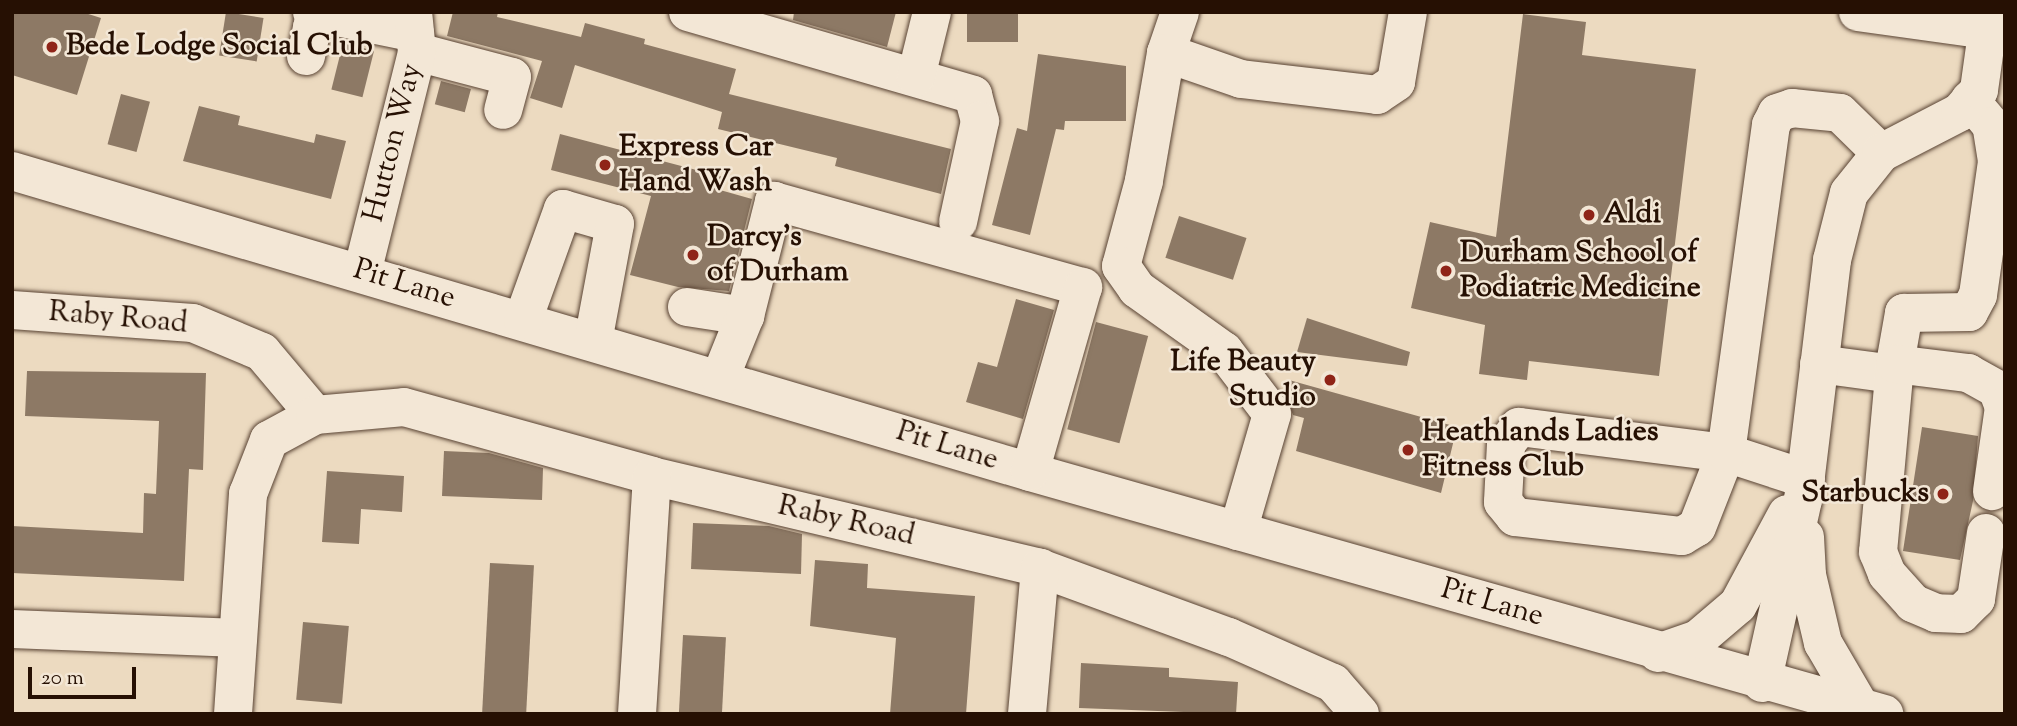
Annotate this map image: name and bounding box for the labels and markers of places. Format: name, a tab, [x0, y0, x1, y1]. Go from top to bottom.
place label: Bede Lodge Social Club	[66, 29, 373, 65]
marker: Bede Lodge Social Club	[44, 39, 60, 55]
place label: Express Car Hand Wash	[619, 130, 774, 200]
marker: Express Car Hand Wash	[597, 157, 613, 173]
place label: Aldi	[1603, 197, 1661, 233]
marker: Aldi	[1581, 207, 1597, 223]
place label: Darcy's of Durham	[707, 220, 849, 290]
place label: Durham School of Podiatric Medicine	[1460, 236, 1701, 306]
marker: Darcy's of Durham	[685, 247, 701, 263]
marker: Durham School of Podiatric Medicine	[1438, 263, 1454, 279]
place label: Life Beauty Studio	[1171, 345, 1316, 416]
marker: Life Beauty Studio	[1322, 372, 1338, 388]
place label: Heathlands Ladies Fitness Club	[1422, 415, 1658, 485]
marker: Heathlands Ladies Fitness Club	[1400, 442, 1416, 458]
place label: Starbucks	[1801, 476, 1929, 512]
marker: Starbucks	[1935, 486, 1951, 502]

